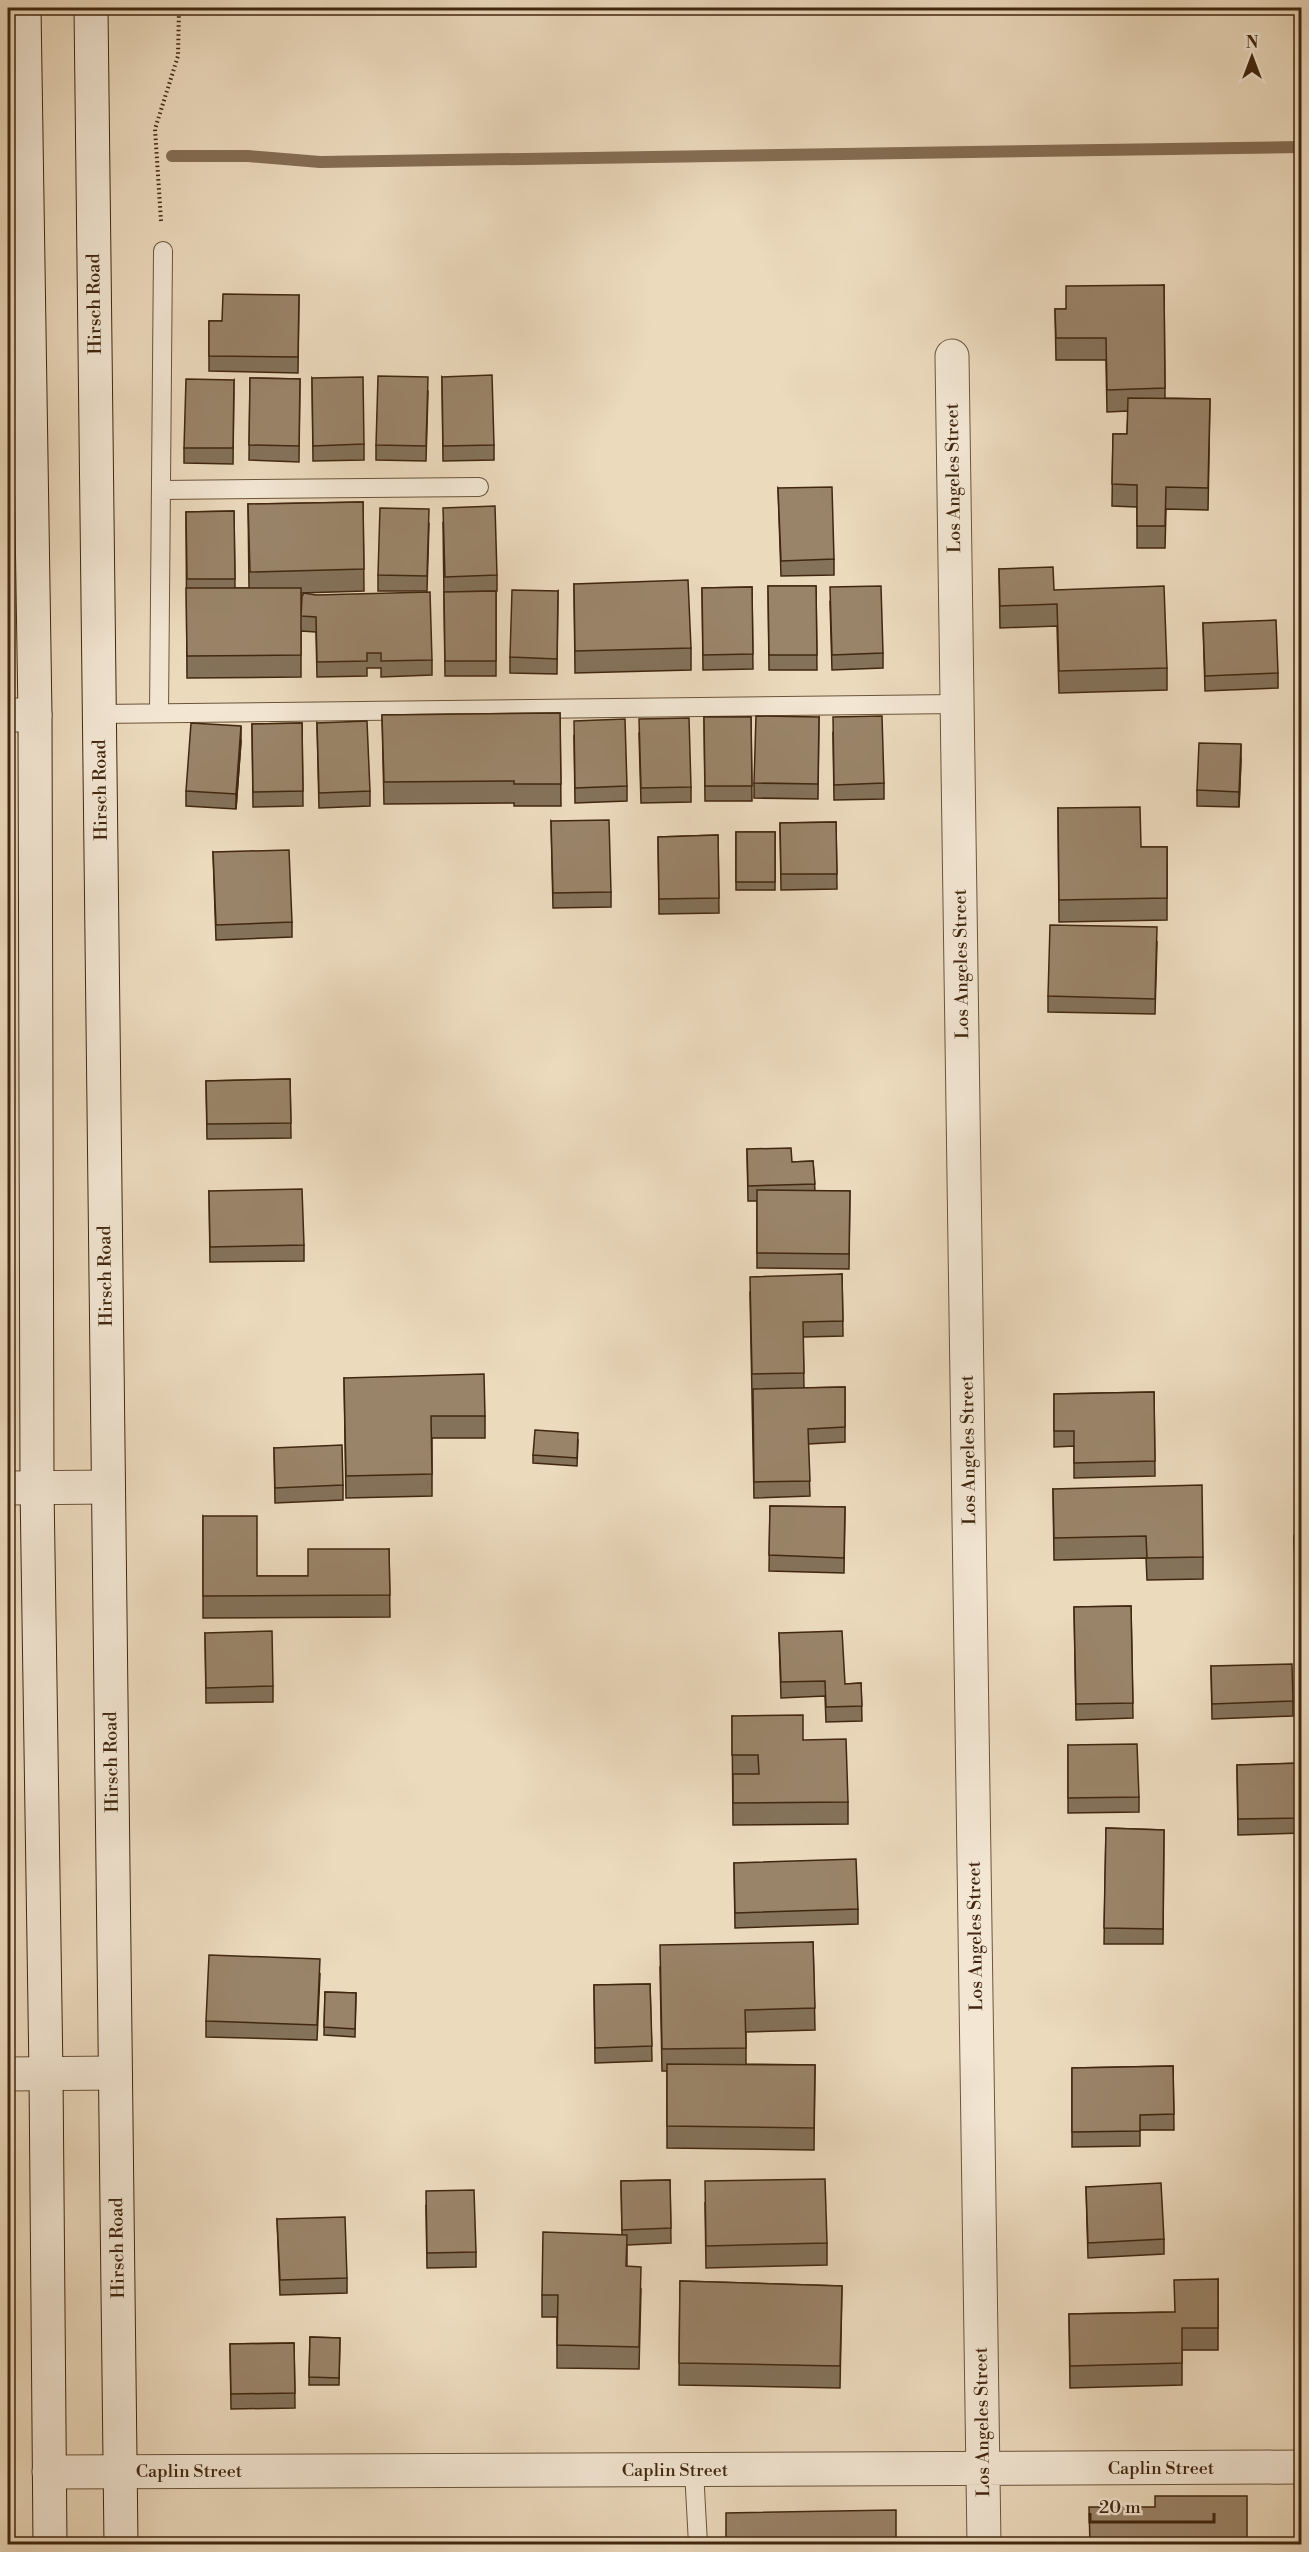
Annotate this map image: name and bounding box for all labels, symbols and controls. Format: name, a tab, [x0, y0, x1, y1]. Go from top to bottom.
north arrow	[1222, 27, 1282, 87]
text: N	[1246, 33, 1259, 53]
street label: Hirsch Road	[82, 252, 107, 355]
street label: Los Angeles Street	[941, 402, 966, 553]
street label: Hirsch Road	[88, 738, 113, 841]
street label: Los Angeles Street	[949, 888, 974, 1039]
street label: Hirsch Road	[93, 1224, 118, 1327]
street label: Los Angeles Street	[956, 1374, 981, 1525]
street label: Hirsch Road	[99, 1710, 124, 1813]
street label: Los Angeles Street	[963, 1860, 988, 2011]
street label: Hirsch Road	[105, 2196, 130, 2299]
street label: Los Angeles Street	[970, 2346, 995, 2497]
street label: Caplin Street	[1108, 2457, 1215, 2480]
street label: Caplin Street	[622, 2459, 729, 2482]
street label: Caplin Street	[136, 2460, 243, 2483]
scale bar	[1090, 2486, 1214, 2524]
text: 20 m	[1099, 2496, 1141, 2519]

